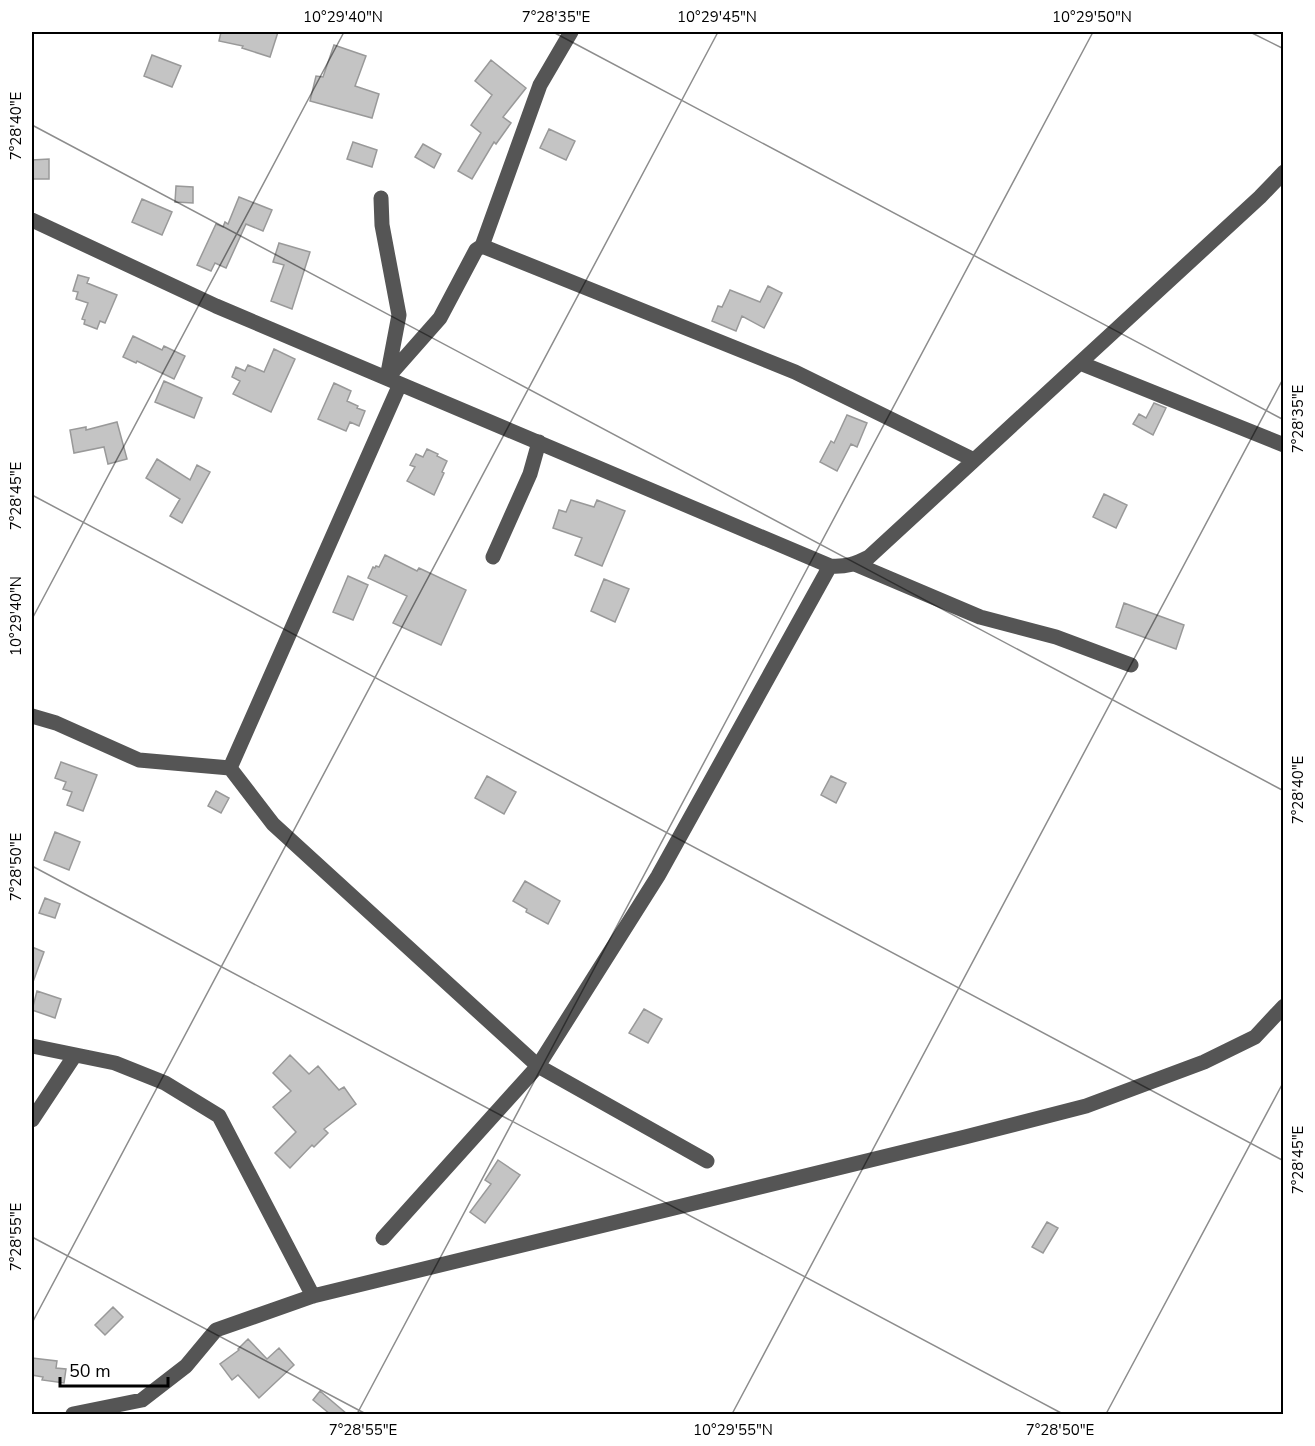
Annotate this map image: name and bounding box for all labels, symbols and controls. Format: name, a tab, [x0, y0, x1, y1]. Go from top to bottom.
text: 10°29'40"N	[303, 7, 383, 27]
text: 7°28'35"E	[522, 7, 590, 27]
text: 10°29'45"N	[677, 7, 757, 27]
text: 10°29'50"N	[1052, 7, 1132, 27]
text: 7°28'40"E	[6, 92, 26, 160]
text: 7°28'35"E	[1288, 385, 1308, 453]
text: 7°28'45"E	[6, 462, 26, 530]
text: 10°29'40"N	[6, 576, 26, 656]
text: 7°28'40"E	[1288, 756, 1308, 824]
text: 7°28'50"E	[6, 833, 26, 901]
text: 7°28'45"E	[1288, 1126, 1308, 1194]
text: 7°28'55"E	[6, 1203, 26, 1271]
scale bar	[60, 1350, 168, 1388]
text: 50 m	[69, 1359, 111, 1383]
text: 7°28'55"E	[329, 1420, 397, 1440]
text: 10°29'55"N	[693, 1420, 773, 1440]
text: 7°28'50"E	[1026, 1420, 1094, 1440]

